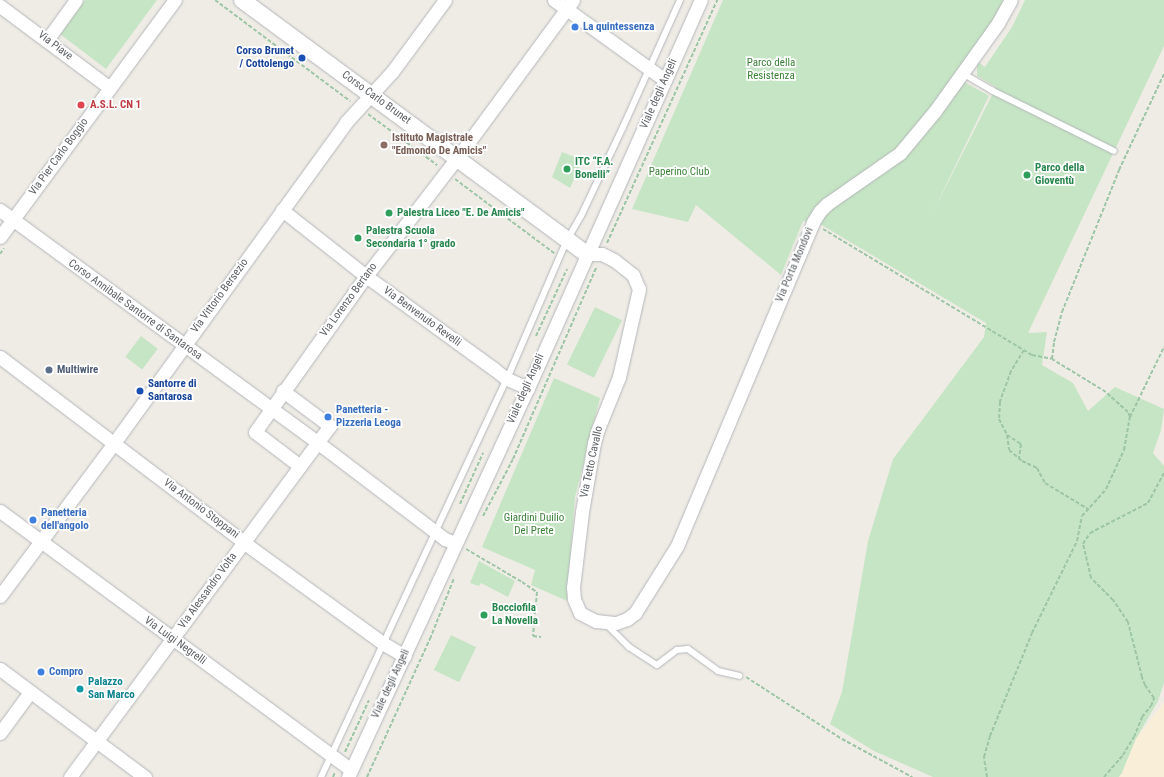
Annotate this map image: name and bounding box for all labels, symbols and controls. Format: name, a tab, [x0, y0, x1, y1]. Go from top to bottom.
place label: La quintessenza	[583, 20, 655, 34]
marker: La quintessenza	[570, 22, 580, 32]
street label: Via Piave	[35, 29, 75, 63]
place label: Corso Brunet / Cottolengo	[236, 45, 294, 71]
marker: Corso Brunet / Cottolengo	[297, 53, 307, 63]
street label: Viale degli Angeli	[638, 57, 680, 131]
park label: Parco della Resistenza	[747, 57, 795, 83]
street label: Corso Carlo Brunet	[339, 69, 413, 127]
place label: A.S.L. CN 1	[90, 98, 141, 112]
marker: A.S.L. CN 1	[75, 99, 87, 111]
street label: Via Pier Carlo Boggio	[27, 116, 91, 198]
place label: Istituto Magistrale "Edmondo De Amicis"	[392, 132, 486, 158]
marker: Istituto Magistrale "Edmondo De Amicis"	[379, 140, 389, 150]
place label: ITC “F.A. Bonelli”	[575, 156, 613, 182]
place label: Parco della Gioventù	[1035, 162, 1084, 188]
marker: ITC “F.A. Bonelli”	[562, 164, 572, 174]
park label: Paperino Club	[649, 165, 709, 179]
marker: Parco della Gioventù	[1022, 170, 1032, 180]
place label: Palestra Liceo "E. De Amicis"	[397, 206, 525, 220]
marker: Palestra Liceo "E. De Amicis"	[384, 208, 394, 218]
place label: Palestra Scuola Secondaria 1° grado	[366, 225, 455, 251]
street label: Via Porta Mondovì	[773, 226, 817, 304]
marker: Palestra Scuola Secondaria 1° grado	[353, 233, 363, 243]
street label: Via Vittorio Bersezio	[189, 256, 251, 336]
street label: Corso Annibale Santorre di Santarosa	[65, 257, 205, 363]
street label: Via Lorenzo Bertano	[318, 261, 380, 339]
street label: Via Benvenuto Revelli	[381, 284, 463, 350]
street label: Viale degli Angeli	[505, 352, 547, 426]
place label: Multiwire	[57, 363, 98, 377]
marker: Multiwire	[44, 365, 54, 375]
place label: Santorre di Santarosa	[148, 378, 196, 404]
marker: Santorre di Santarosa	[135, 386, 145, 396]
place label: Panetteria - Pizzeria Leoga	[336, 404, 401, 430]
marker: Panetteria - Pizzeria Leoga	[323, 412, 333, 422]
street label: Via Tetto Cavallo	[578, 425, 606, 499]
street label: Via Antonio Stoppani	[161, 476, 241, 542]
place label: Panetteria dell'angolo	[41, 507, 89, 533]
park label: Giardini Duilio Del Prete	[504, 512, 564, 538]
marker: Panetteria dell'angolo	[28, 515, 38, 525]
street label: Via Alessandro Volta	[176, 551, 240, 631]
place label: Bocciofila La Novella	[492, 602, 538, 628]
marker: Bocciofila La Novella	[479, 610, 489, 620]
street label: Via Luigi Negrelli	[142, 614, 208, 668]
street label: Viale degli Angeli	[369, 647, 413, 721]
place label: Compro	[49, 665, 83, 679]
marker: Compro	[36, 667, 46, 677]
place label: Palazzo San Marco	[88, 676, 135, 702]
marker: Palazzo San Marco	[75, 684, 85, 694]

